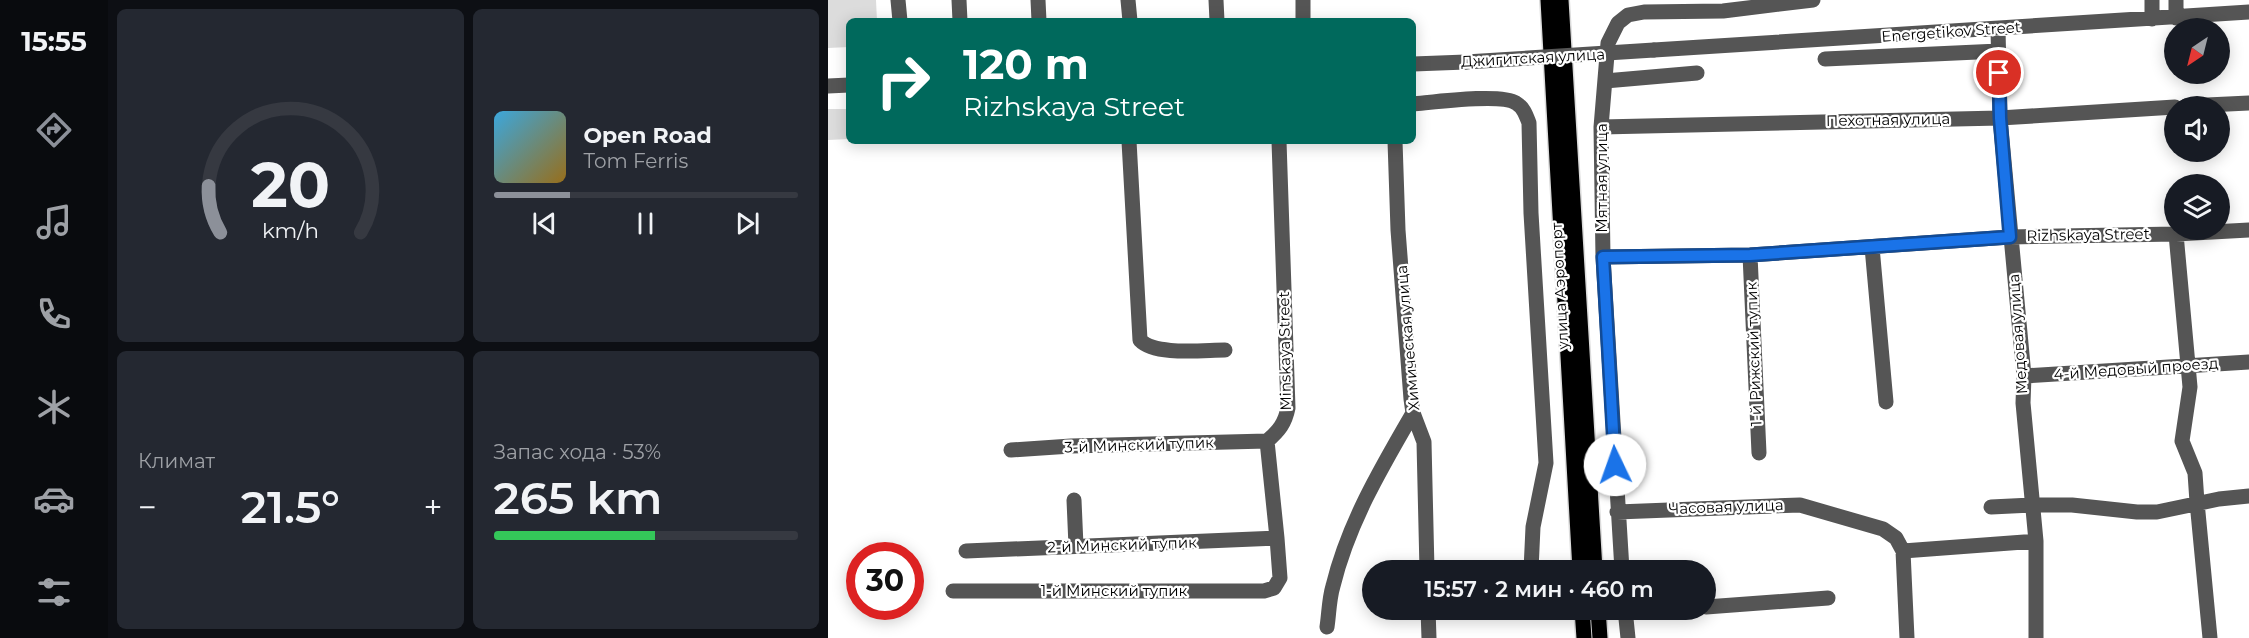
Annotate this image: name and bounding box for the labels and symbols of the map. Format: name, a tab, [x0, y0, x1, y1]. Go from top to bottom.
street label: Energetikov Street	[1881, 17, 2021, 46]
north arrow	[2164, 18, 2230, 84]
street label: Джигитская улица	[1461, 44, 1605, 71]
pin	[1973, 47, 2024, 98]
street label: Пехотная улица	[1826, 109, 1950, 130]
street label: Мятная улица	[1592, 123, 1611, 233]
street label: улица Аэропорт	[1547, 221, 1572, 351]
street label: Rizhskaya Street	[2026, 224, 2150, 245]
street label: Химическая улица	[1392, 265, 1423, 412]
street label: Медовая улица	[2004, 273, 2031, 395]
street label: 1-й Рижский тупик	[1741, 281, 1766, 427]
street label: Minskaya Street	[1274, 291, 1295, 411]
street label: 4-й Медовый проезд	[2053, 353, 2219, 384]
street label: 3-й Минский тупик	[1064, 432, 1214, 457]
position arrow	[1583, 433, 1647, 497]
street label: Часовая улица	[1668, 495, 1784, 518]
street label: 2-й Минский тупик	[1047, 532, 1197, 557]
speed limit sign: 30	[846, 542, 924, 620]
street label: 1-й Минский тупик	[1041, 581, 1188, 600]

